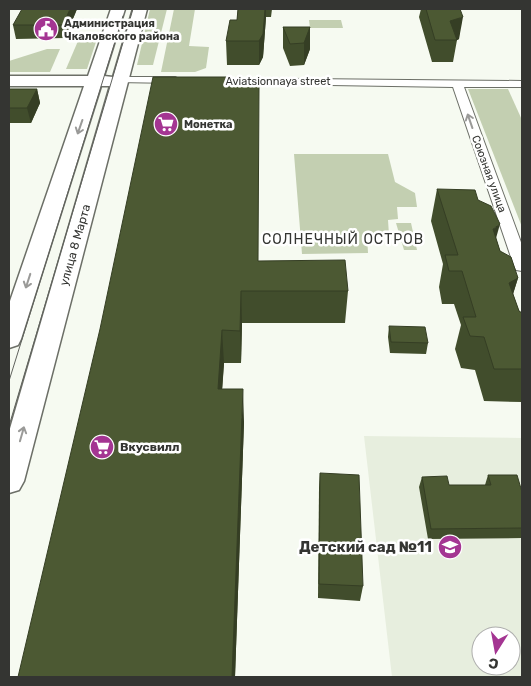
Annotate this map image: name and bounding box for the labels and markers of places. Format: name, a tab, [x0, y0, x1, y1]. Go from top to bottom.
public building icon: Администрация Чкаловского района	[33, 16, 59, 42]
place label: Администрация Чкаловского района	[64, 17, 179, 43]
supermarket icon: Монетка	[153, 111, 179, 137]
place label: Монетка	[184, 118, 233, 131]
supermarket icon: Вкусвилл	[89, 434, 115, 460]
place label: Вкусвилл	[120, 440, 180, 454]
school or university icon: Детский сад №11	[437, 534, 463, 560]
place label: Детский сад №11	[299, 538, 432, 556]

